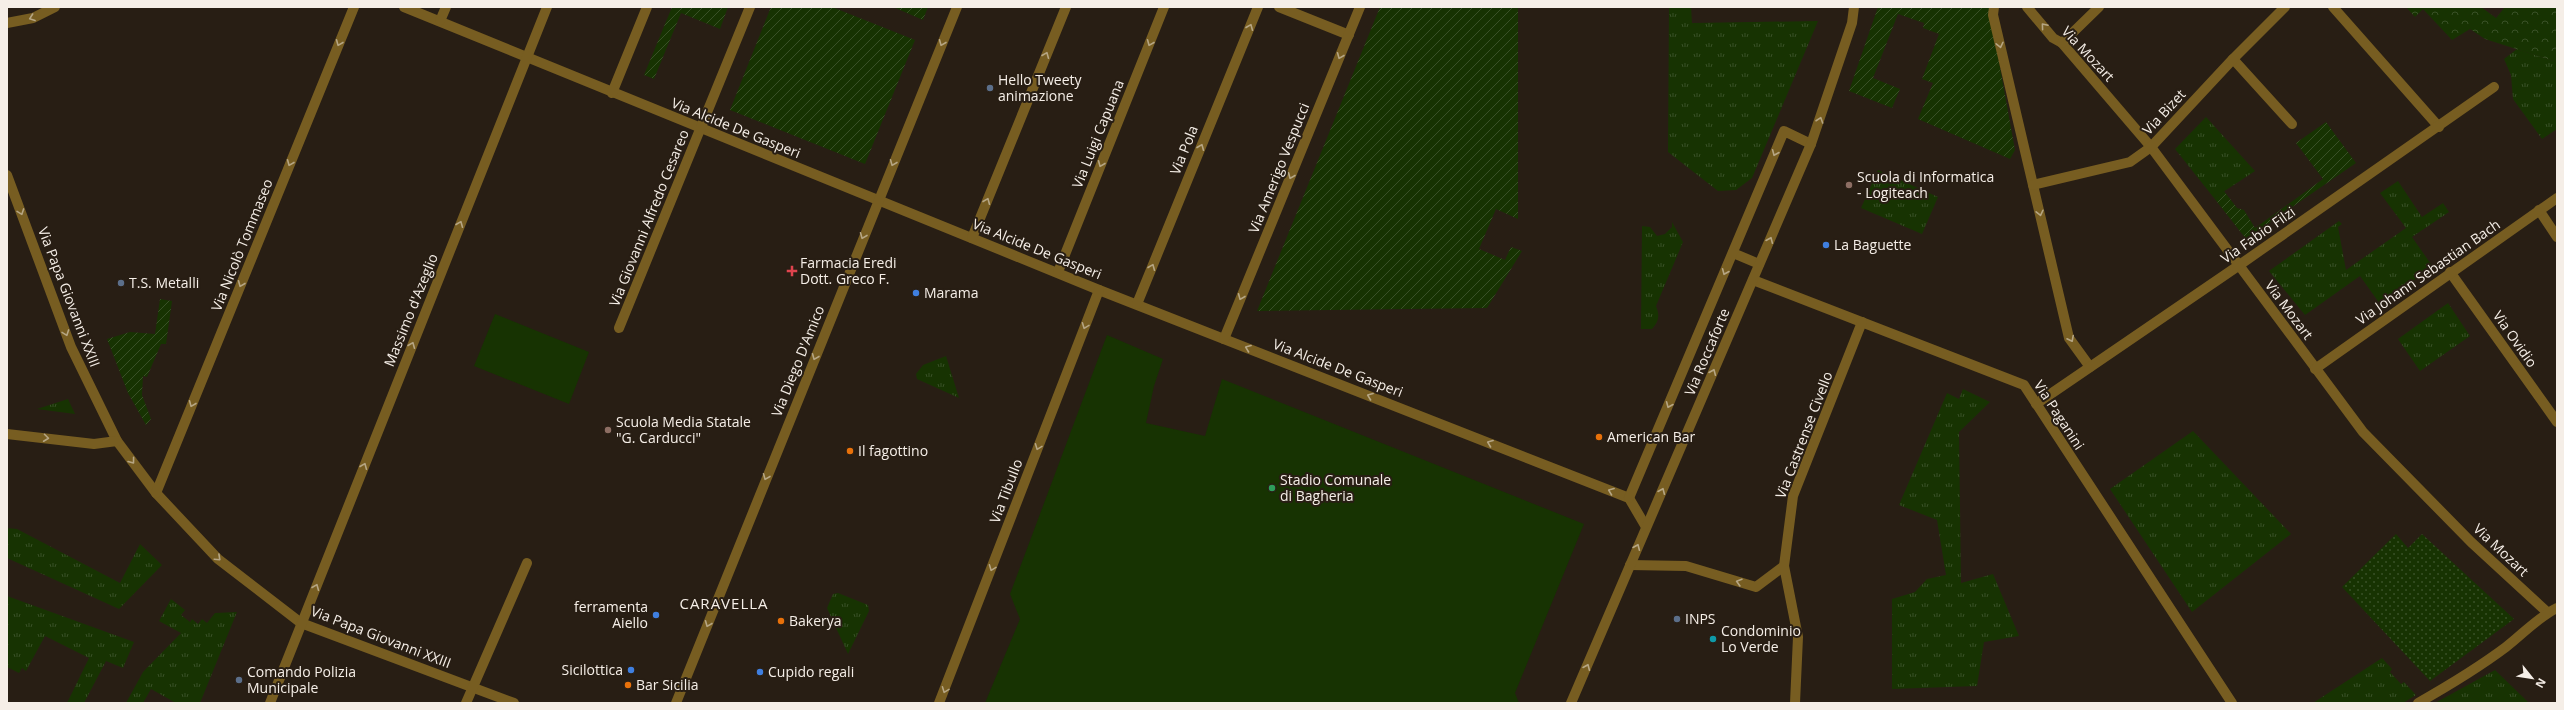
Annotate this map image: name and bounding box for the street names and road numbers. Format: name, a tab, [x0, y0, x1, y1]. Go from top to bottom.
street label: Via Mozart	[2058, 22, 2119, 86]
street label: Via Luigi Capuana	[1067, 77, 1128, 191]
street label: Via Bizet	[2138, 85, 2189, 138]
street label: Via Alcide De Gasperi	[669, 93, 804, 162]
street label: Via Amerigo Vespucci	[1244, 100, 1313, 236]
street label: Via Pola	[1165, 122, 1202, 177]
street label: Via Giovanni Alfredo Cesareo	[604, 127, 693, 309]
street label: Via Nicolò Tommaseo	[206, 176, 277, 314]
street label: Via Fabio Filzi	[2217, 202, 2299, 267]
street label: Via Alcide De Gasperi	[970, 214, 1105, 283]
street label: Via Johann Sebastian Bach	[2352, 215, 2504, 329]
street label: Via Papa Giovanni XXIII	[34, 224, 105, 370]
street label: Massimo d'Azeglio	[379, 250, 442, 369]
street label: Via Mozart	[2261, 276, 2318, 343]
street label: Via Diego D'Amico	[767, 302, 828, 419]
street label: Via Roccaforte	[1680, 305, 1734, 398]
street label: Via Ovidio	[2489, 307, 2542, 371]
street label: Via Alcide De Gasperi	[1270, 334, 1406, 401]
street label: Via Castrense Civello	[1771, 369, 1837, 501]
street label: Via Paganini	[2030, 376, 2089, 453]
street label: Via Tibullo	[985, 456, 1026, 526]
street label: Via Mozart	[2469, 519, 2533, 580]
street label: Via Papa Giovanni XXIII	[308, 601, 454, 672]

